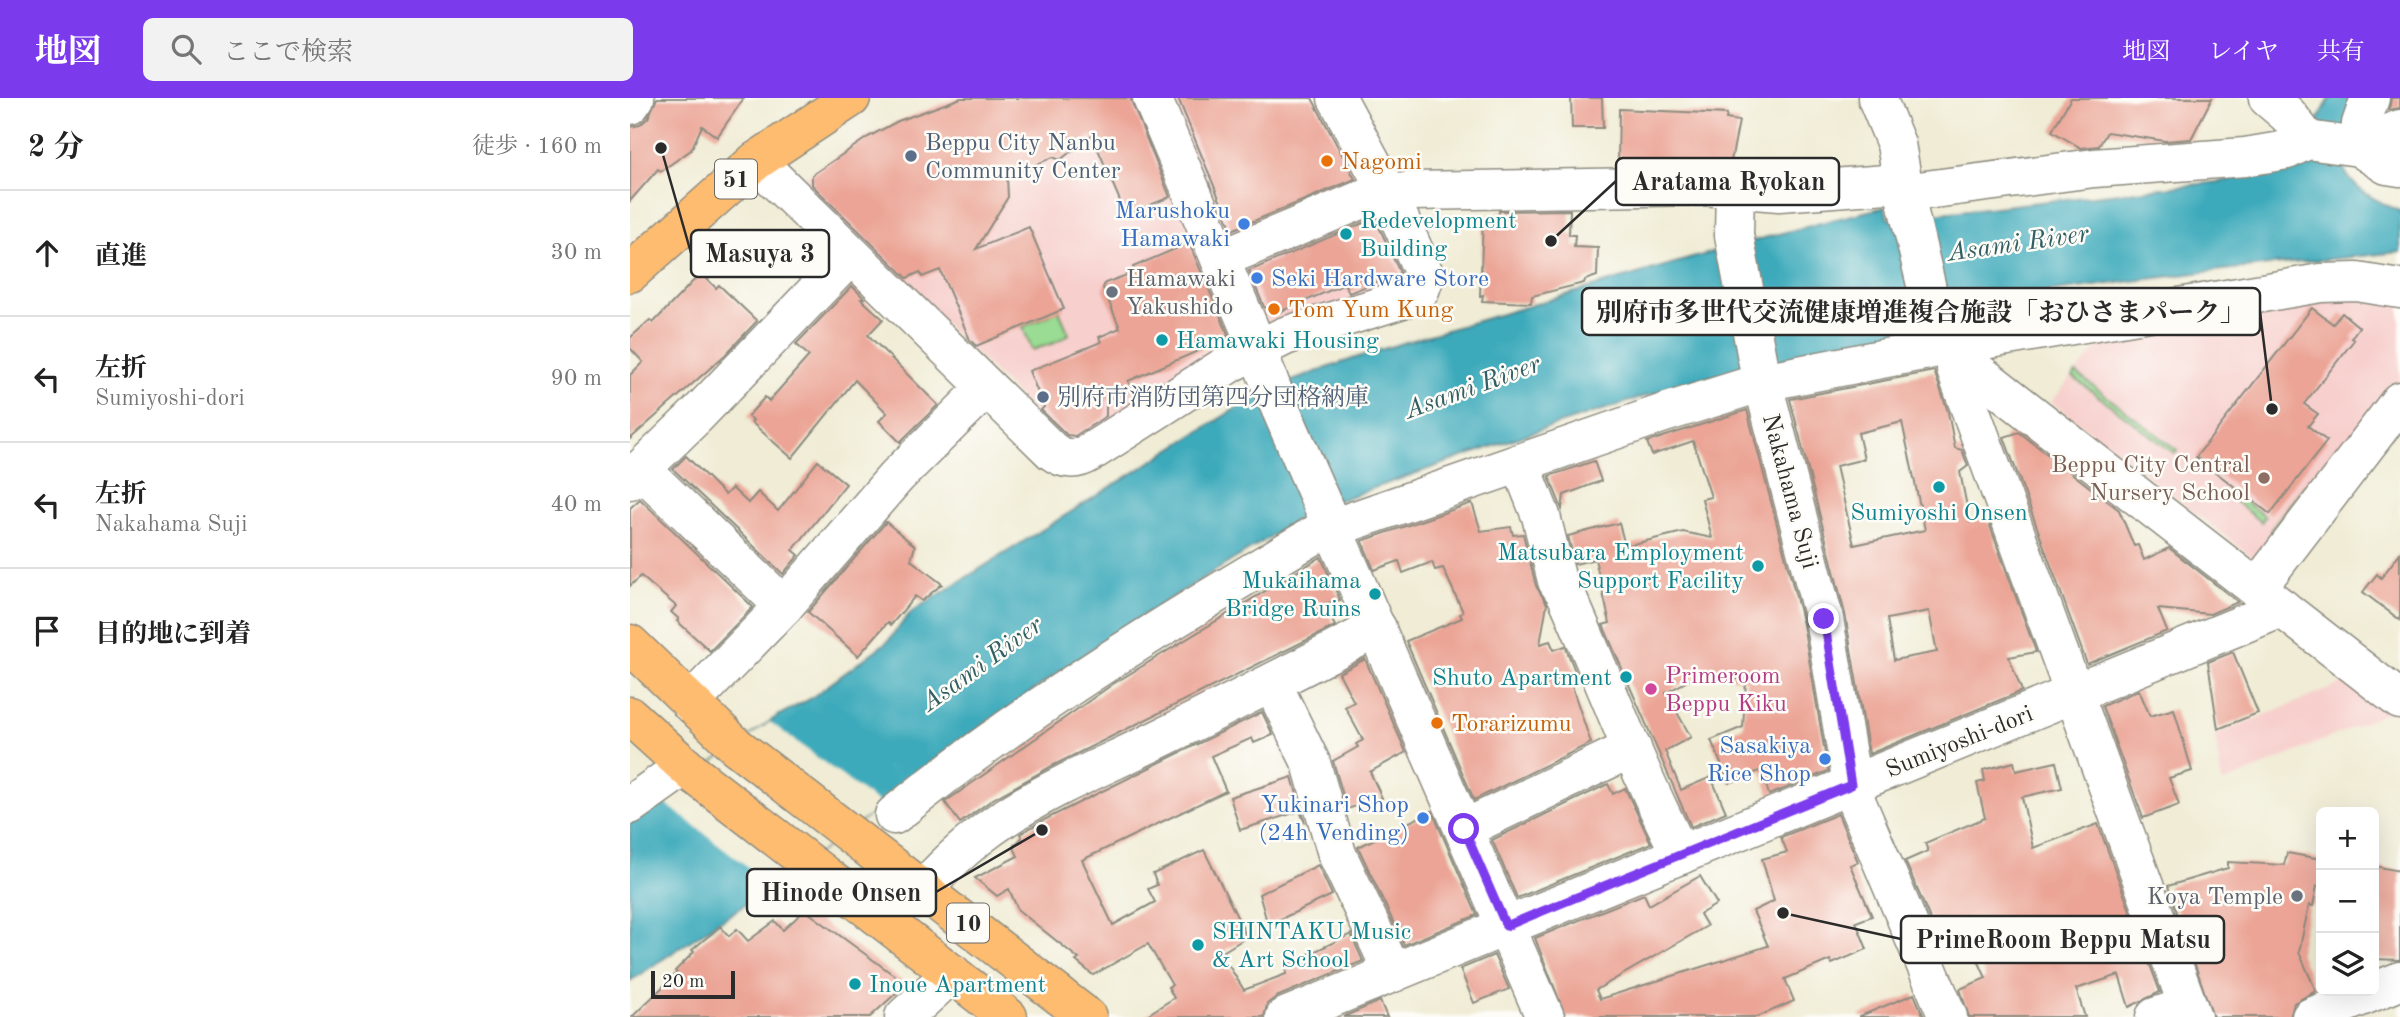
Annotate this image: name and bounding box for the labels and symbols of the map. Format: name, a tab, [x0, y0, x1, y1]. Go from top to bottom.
place label: Beppu City Nanbu Community Center	[925, 132, 1121, 184]
marker: Beppu City Nanbu Community Center	[903, 148, 919, 164]
place label: Nagomi	[1341, 151, 1422, 175]
marker: Nagomi	[1319, 153, 1335, 169]
callout: Aratama Ryokan	[1616, 158, 1839, 205]
road number: 51	[715, 159, 757, 198]
text: Aratama Ryokan	[1631, 170, 1825, 196]
place label: Marushoku Hamawaki	[1115, 200, 1230, 252]
place label: Redevelopment Building	[1360, 210, 1517, 262]
marker: Marushoku Hamawaki	[1236, 216, 1252, 232]
water label: Asami River	[1944, 221, 2091, 267]
marker: Redevelopment Building	[1338, 226, 1354, 242]
callout: Masuya 3	[691, 230, 829, 277]
text: Masuya 3	[705, 242, 815, 268]
place label: Hamawaki Yakushido	[1126, 268, 1236, 320]
place label: Seki Hardware Store	[1271, 268, 1489, 292]
marker: Seki Hardware Store	[1249, 270, 1265, 286]
marker: Hamawaki Yakushido	[1104, 284, 1120, 300]
callout: 別府市多世代交流健康増進複合施設「おひさまパーク」	[1582, 288, 2260, 335]
text: 別府市多世代交流健康増進複合施設「おひさまパーク」	[1596, 298, 2246, 327]
place label: Tom Yum Kung	[1288, 299, 1453, 323]
marker: Tom Yum Kung	[1266, 301, 1282, 317]
place label: Hamawaki Housing	[1176, 330, 1379, 354]
marker: Hamawaki Housing	[1154, 332, 1170, 348]
water label: Asami River	[1400, 351, 1545, 425]
place label: 別府市消防団第四分団格納庫	[1057, 384, 1369, 411]
marker: 別府市消防団第四分団格納庫	[1035, 389, 1051, 405]
street label: Nakahama Suji	[1757, 412, 1821, 571]
place label: Beppu City Central Nursery School	[2051, 454, 2250, 506]
marker: Beppu City Central Nursery School	[2256, 470, 2272, 486]
marker: Sumiyoshi Onsen	[1931, 479, 1947, 495]
place label: Sumiyoshi Onsen	[1850, 502, 2028, 526]
place label: Matsubara Employment Support Facility	[1497, 542, 1744, 594]
marker: Matsubara Employment Support Facility	[1750, 558, 1766, 574]
place label: Mukaihama Bridge Ruins	[1225, 570, 1361, 622]
marker: Mukaihama Bridge Ruins	[1367, 586, 1383, 602]
route end	[1808, 603, 1839, 634]
water label: Asami River	[915, 612, 1048, 718]
place label: Primeroom Beppu Kiku	[1665, 665, 1787, 717]
place label: Shuto Apartment	[1432, 667, 1612, 691]
marker: Shuto Apartment	[1618, 669, 1634, 685]
marker: Primeroom Beppu Kiku	[1643, 681, 1659, 697]
street label: Sumiyoshi-dori	[1883, 702, 2037, 783]
place label: Torarizumu	[1451, 713, 1572, 737]
marker: Torarizumu	[1429, 715, 1445, 731]
place label: Sasakiya Rice Shop	[1707, 735, 1811, 787]
marker: Sasakiya Rice Shop	[1817, 751, 1833, 767]
place label: Yukinari Shop (24h Vending)	[1258, 794, 1409, 846]
marker: Yukinari Shop (24h Vending)	[1415, 810, 1431, 826]
route start	[1448, 813, 1479, 844]
callout: Hinode Onsen	[747, 869, 936, 916]
text: Hinode Onsen	[760, 881, 922, 907]
place label: Koya Temple	[2147, 886, 2283, 910]
marker: Koya Temple	[2289, 888, 2305, 904]
road number: 10	[947, 904, 989, 943]
callout: PrimeRoom Beppu Matsu	[1901, 916, 2224, 963]
place label: SHINTAKU Music & Art School	[1212, 921, 1411, 973]
text: PrimeRoom Beppu Matsu	[1915, 928, 2211, 954]
marker: SHINTAKU Music & Art School	[1190, 937, 1206, 953]
scale bar	[651, 968, 735, 1000]
place label: Inoue Apartment	[869, 974, 1046, 998]
marker: Inoue Apartment	[847, 976, 863, 992]

